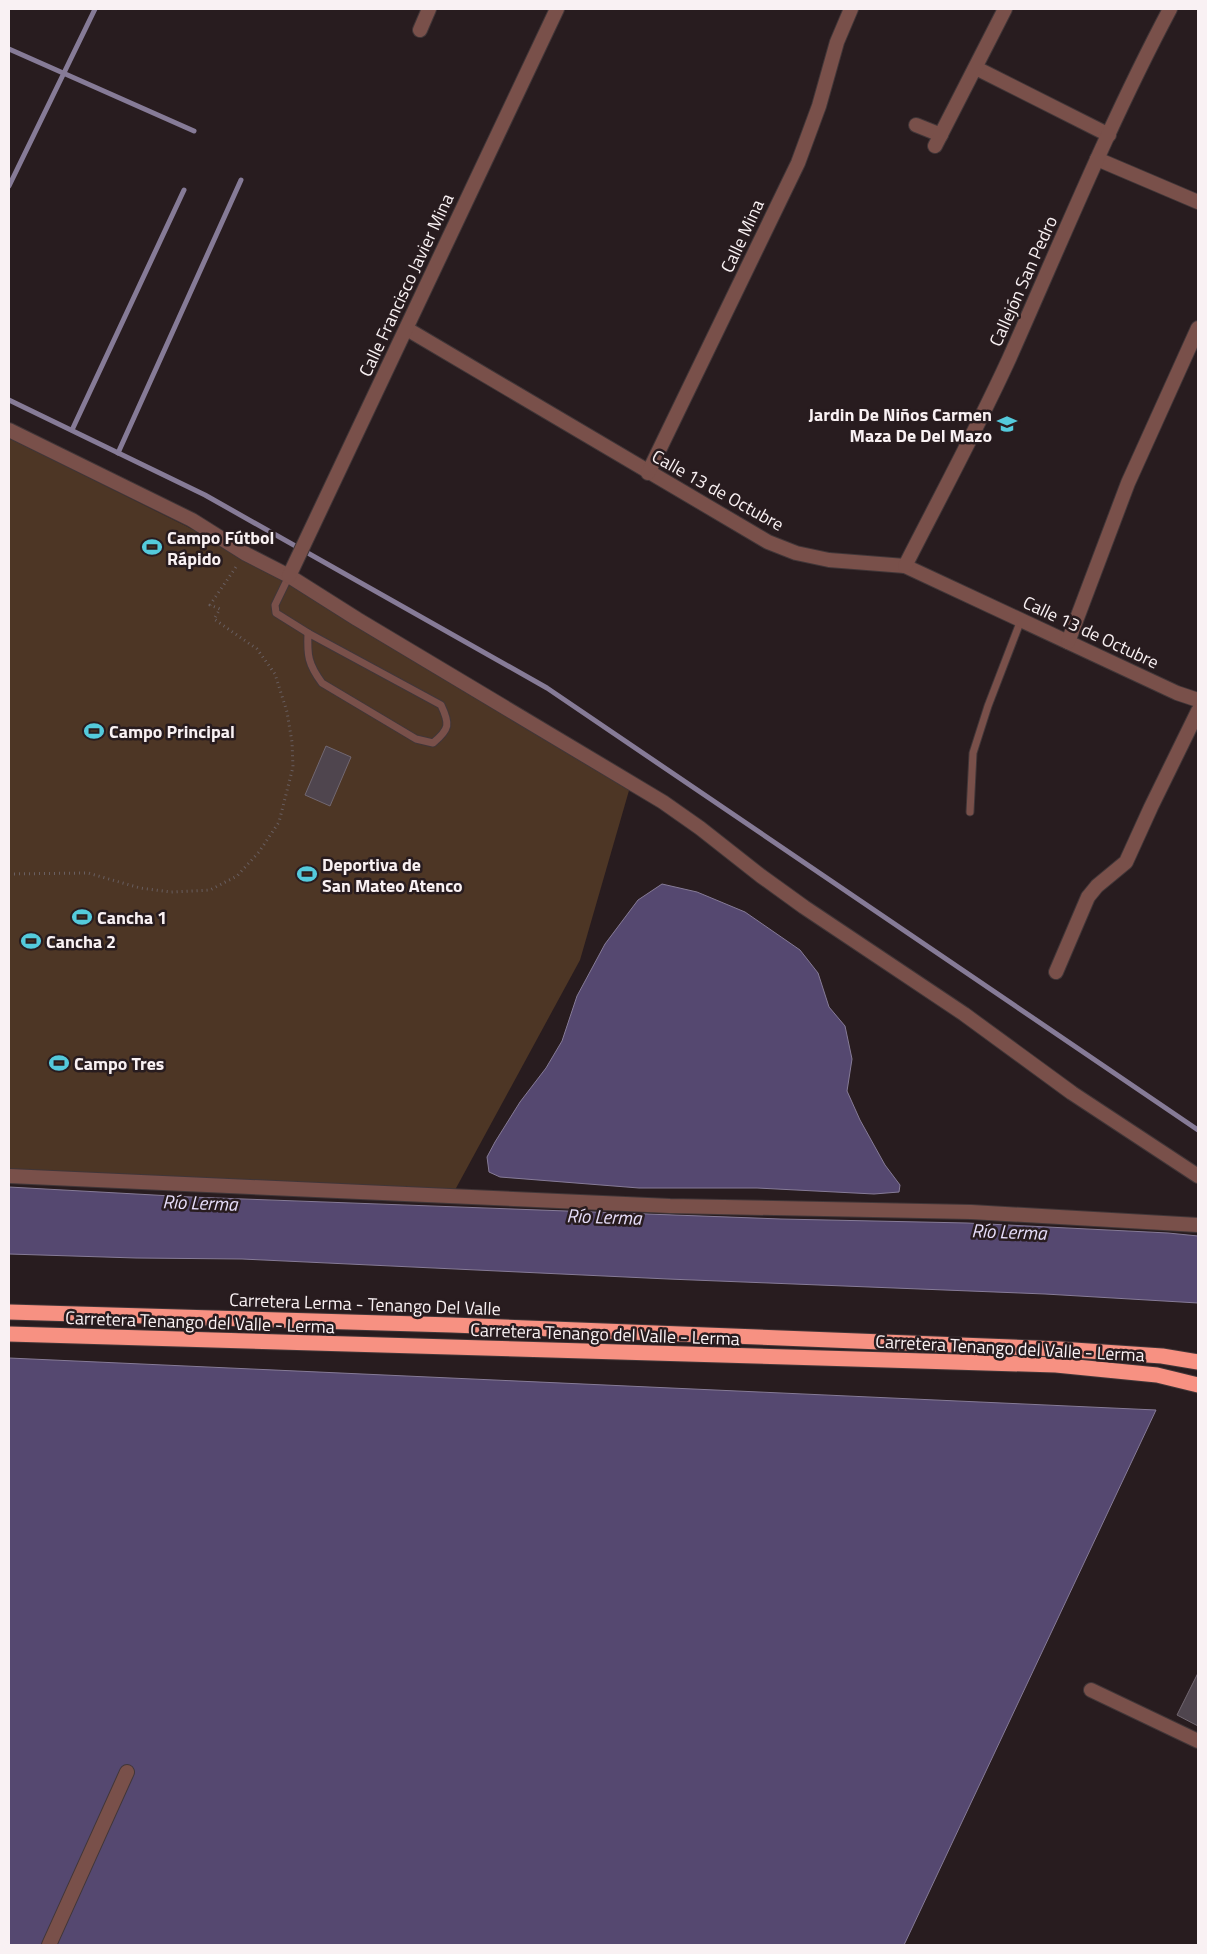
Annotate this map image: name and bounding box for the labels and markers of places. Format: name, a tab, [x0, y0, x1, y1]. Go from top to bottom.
place label: Jardin De Niños Carmen Maza De Del Mazo	[809, 401, 992, 449]
school or university icon: Jardin De Niños Carmen Maza De Del Mazo	[996, 413, 1018, 435]
place label: Campo Fútbol Rápido	[167, 524, 274, 572]
sports icon: Campo Fútbol Rápido	[141, 536, 163, 558]
place label: Campo Principal	[109, 718, 235, 745]
sports icon: Campo Principal	[83, 720, 105, 742]
place label: Deportiva de San Mateo Atenco	[322, 851, 463, 899]
sports icon: Deportiva de San Mateo Atenco	[296, 863, 318, 885]
place label: Cancha 1	[97, 904, 167, 931]
sports icon: Cancha 1	[71, 906, 93, 928]
place label: Cancha 2	[46, 928, 116, 955]
sports icon: Cancha 2	[20, 930, 42, 952]
place label: Campo Tres	[74, 1050, 164, 1077]
sports icon: Campo Tres	[48, 1052, 70, 1074]

